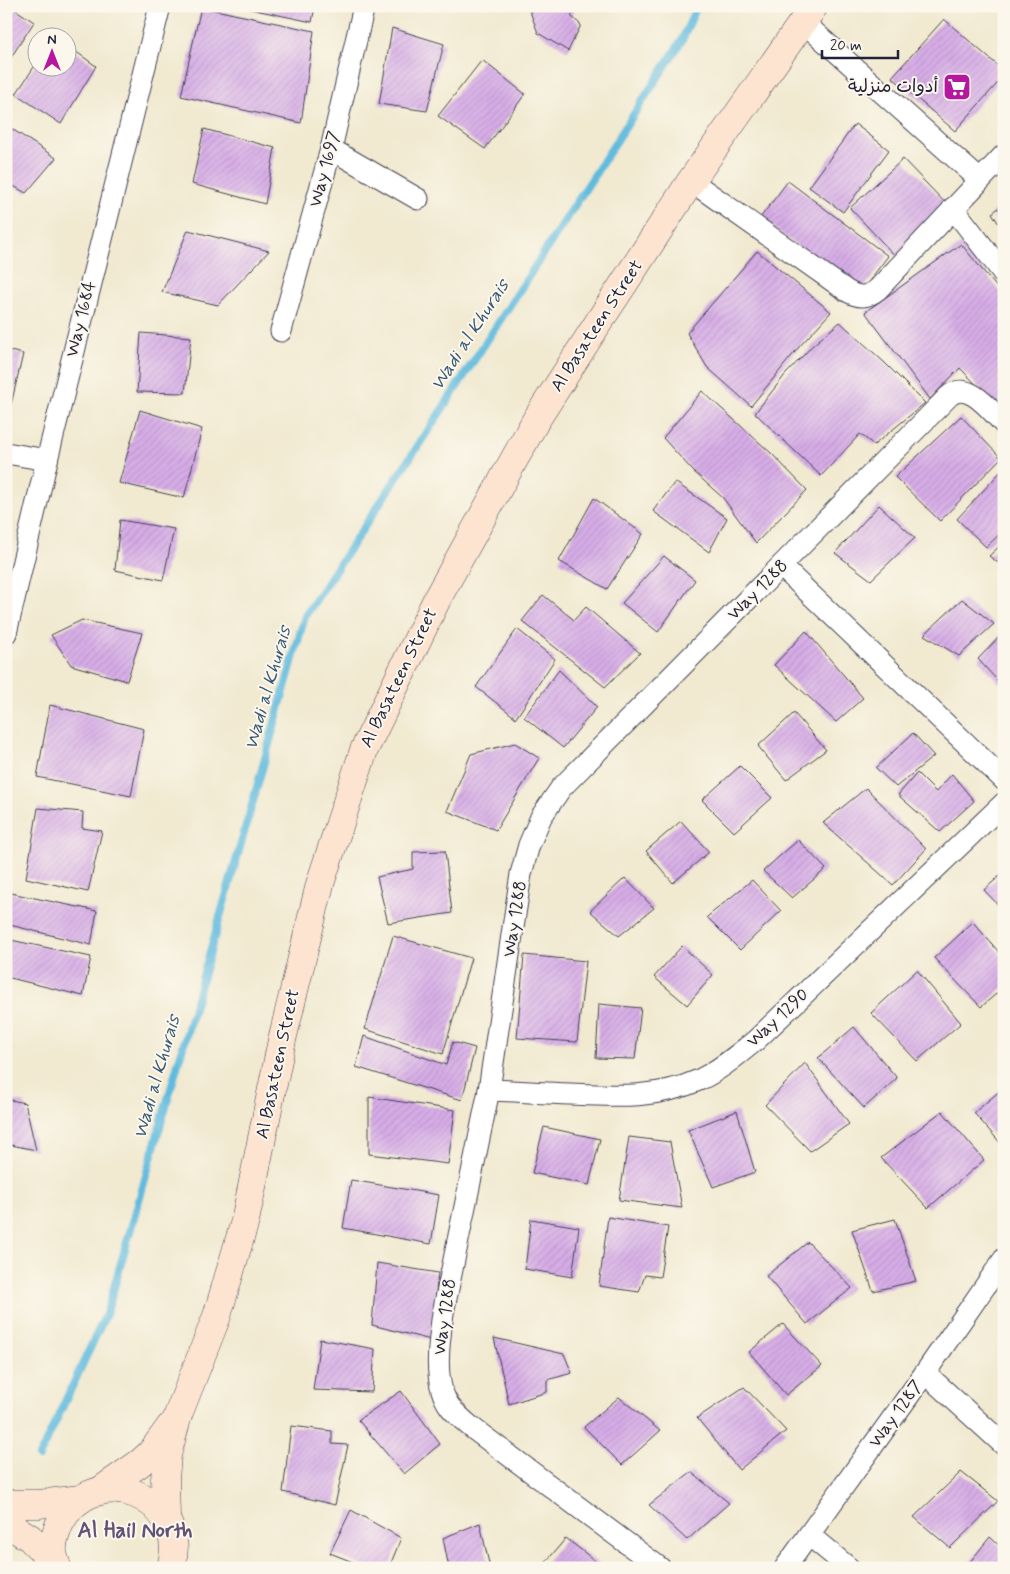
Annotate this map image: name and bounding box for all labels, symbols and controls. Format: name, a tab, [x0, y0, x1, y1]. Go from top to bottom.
north arrow	[28, 28, 78, 78]
scale bar	[822, 28, 899, 60]
text: N	[47, 31, 57, 49]
text: 20 m	[830, 36, 862, 56]
supermarket icon: أدوات منزلية	[942, 72, 972, 102]
place label: أدوات منزلية	[848, 75, 939, 99]
street label: Way 1697	[303, 128, 347, 210]
street label: Al Basateen Street	[545, 255, 649, 397]
water label: Wadi al Khurais	[425, 274, 516, 395]
street label: Way 1684	[60, 278, 102, 360]
street label: Way 1288	[722, 554, 794, 626]
street label: Al Basateen Street	[355, 604, 443, 752]
water label: Wadi al Khurais	[238, 622, 298, 753]
street label: Way 1288	[497, 879, 533, 959]
street label: Way 1290	[742, 983, 814, 1053]
street label: Al Basateen Street	[250, 987, 306, 1141]
water label: Wadi al Khurais	[127, 1011, 187, 1142]
street label: Way 1288	[428, 1277, 462, 1357]
street label: Way 1287	[863, 1375, 929, 1453]
district label: Al Hail North	[78, 1517, 192, 1545]

